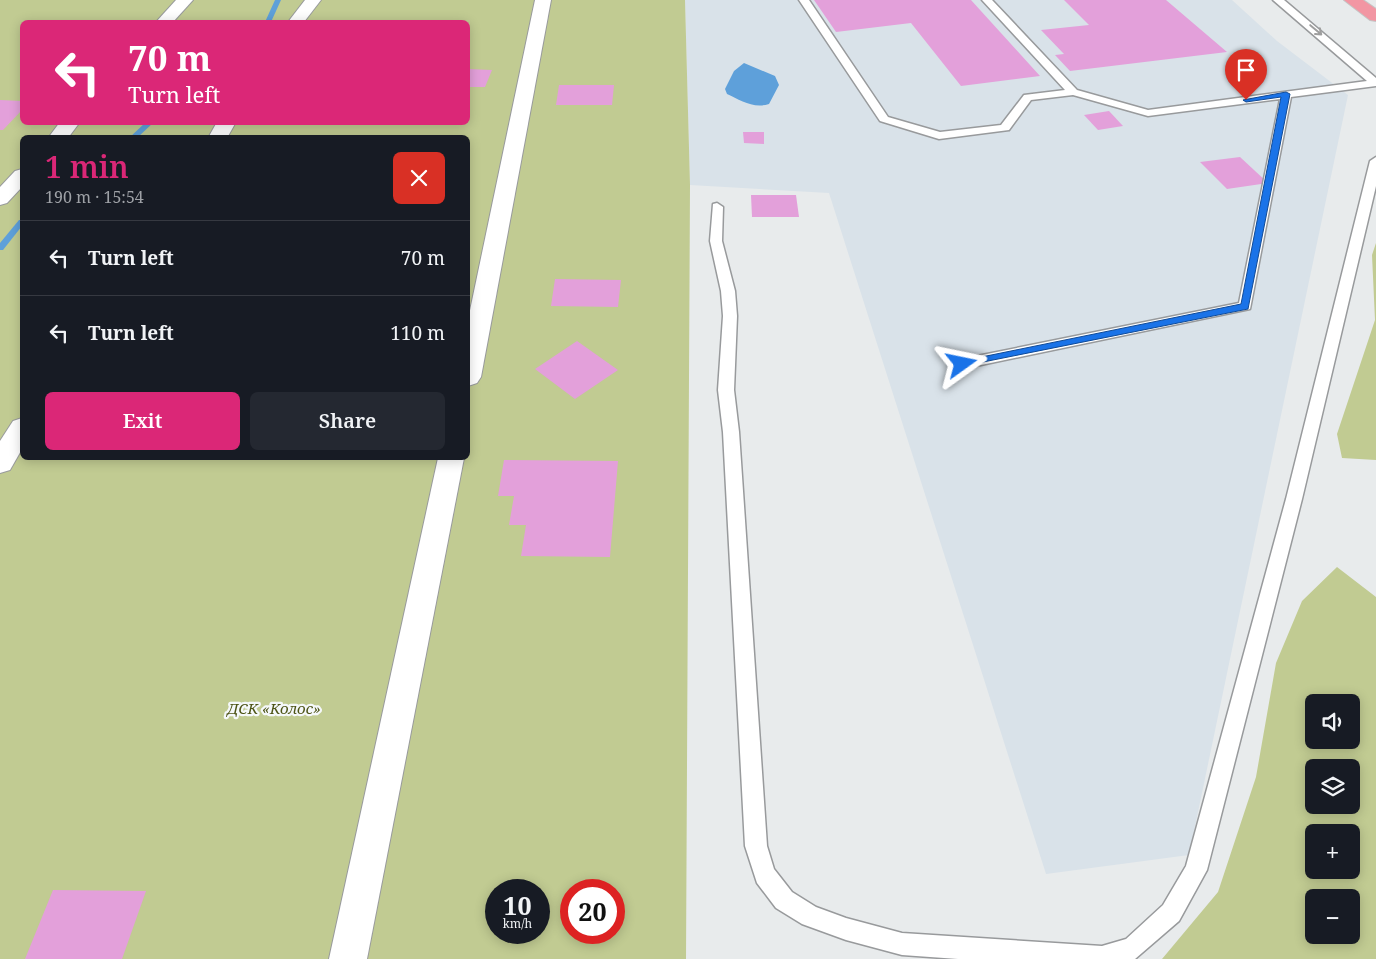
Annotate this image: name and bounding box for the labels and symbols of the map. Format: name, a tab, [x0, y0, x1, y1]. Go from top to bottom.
one-way arrow	[1310, 25, 1323, 36]
pin	[1225, 49, 1267, 100]
position arrow	[935, 337, 987, 389]
park label: ДСК «Колос»	[225, 698, 321, 718]
speed limit sign: 20	[560, 879, 625, 944]

